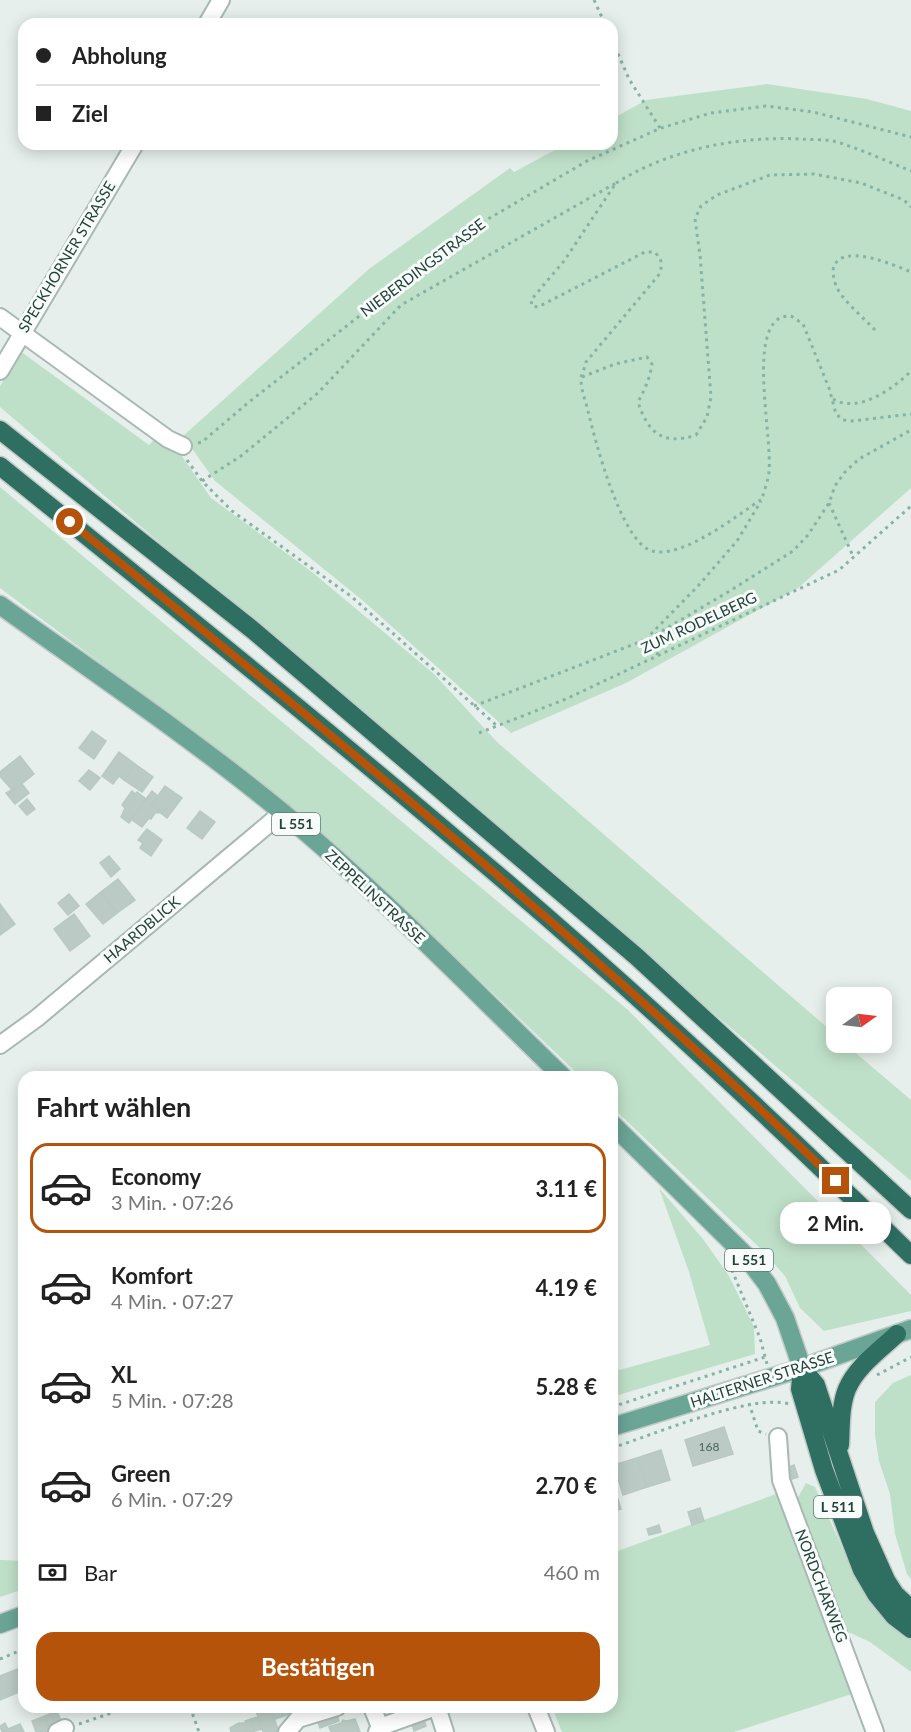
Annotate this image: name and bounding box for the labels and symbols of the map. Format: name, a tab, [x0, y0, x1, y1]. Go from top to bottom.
street label: SPECKHORNER STRASSE	[14, 178, 118, 335]
street label: NIEBERDINGSTRASSE	[356, 214, 488, 320]
route start	[56, 508, 83, 535]
street label: ZUM RODELBERG	[638, 587, 759, 657]
road number: L 551	[272, 813, 320, 835]
street label: ZEPPELINSTRASSE	[322, 846, 429, 947]
street label: HAARDBLICK	[100, 892, 183, 966]
north arrow	[826, 987, 892, 1053]
route end	[822, 1167, 849, 1194]
callout: 2 Min.	[780, 1202, 892, 1244]
road number: L 551	[725, 1249, 773, 1271]
street label: HALTERNER STRASSE	[688, 1347, 836, 1411]
house number: 168	[699, 1439, 719, 1454]
road number: L 511	[814, 1496, 862, 1518]
street label: NORDCHARWEG	[792, 1526, 852, 1645]

